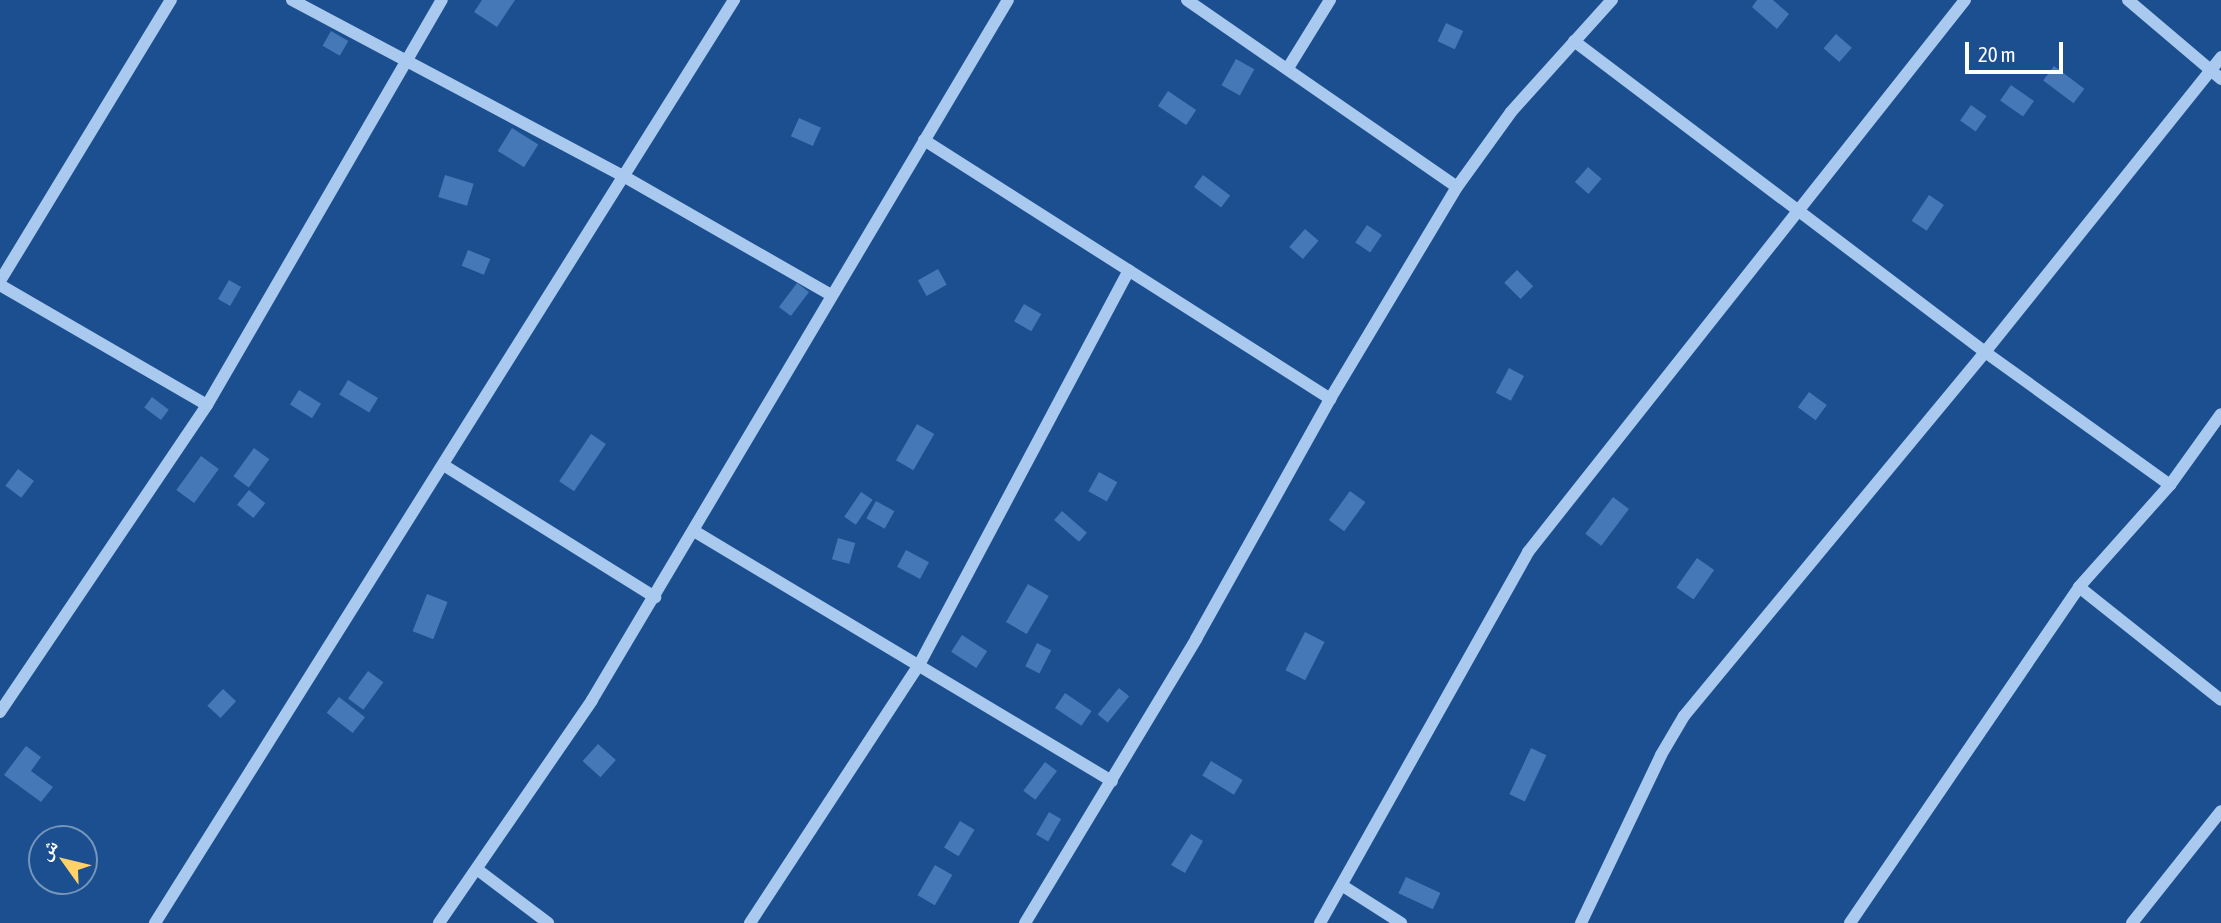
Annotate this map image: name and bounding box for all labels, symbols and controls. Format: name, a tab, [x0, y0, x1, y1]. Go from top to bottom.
scale bar	[1969, 28, 2067, 72]
text: 20 m	[1978, 42, 2016, 66]
north arrow	[28, 825, 98, 895]
text: ش	[32, 835, 62, 864]

